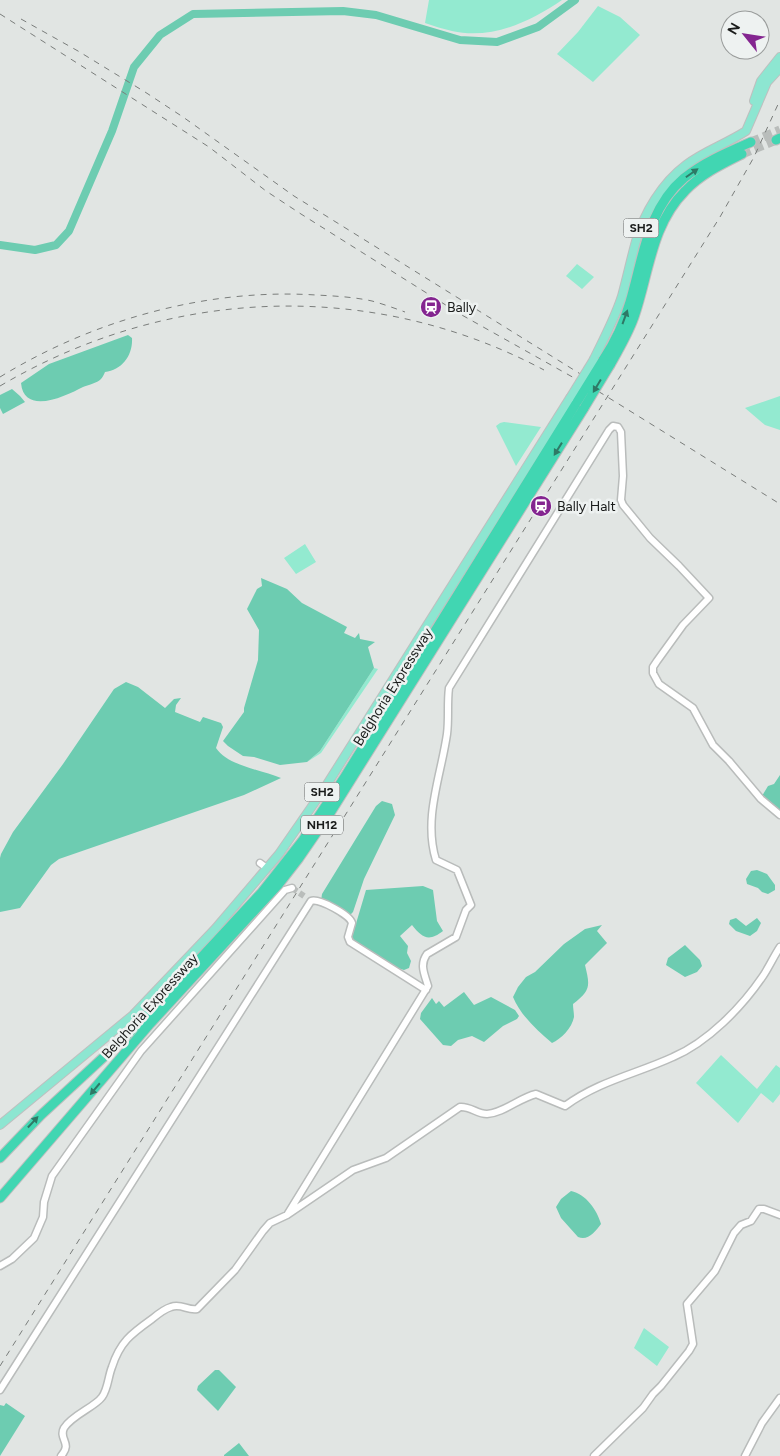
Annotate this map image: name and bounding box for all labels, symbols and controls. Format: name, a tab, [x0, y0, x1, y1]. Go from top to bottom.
north arrow	[720, 10, 770, 60]
text: N	[724, 20, 744, 38]
one-way arrow	[685, 168, 699, 178]
road number: SH2	[624, 218, 658, 238]
station icon: Bally	[419, 295, 443, 319]
place label: Bally	[447, 299, 477, 316]
one-way arrow	[621, 309, 629, 324]
one-way arrow	[593, 380, 602, 393]
one-way arrow	[554, 443, 563, 456]
station icon: Bally Halt	[529, 494, 553, 518]
place label: Bally Halt	[557, 498, 616, 515]
street label: Belghoria Expressway	[350, 624, 437, 749]
road number: SH2	[304, 782, 340, 802]
road number: NH12	[301, 816, 343, 834]
street label: Belghoria Expressway	[98, 949, 202, 1062]
one-way arrow	[89, 1082, 100, 1095]
one-way arrow	[27, 1117, 39, 1129]

